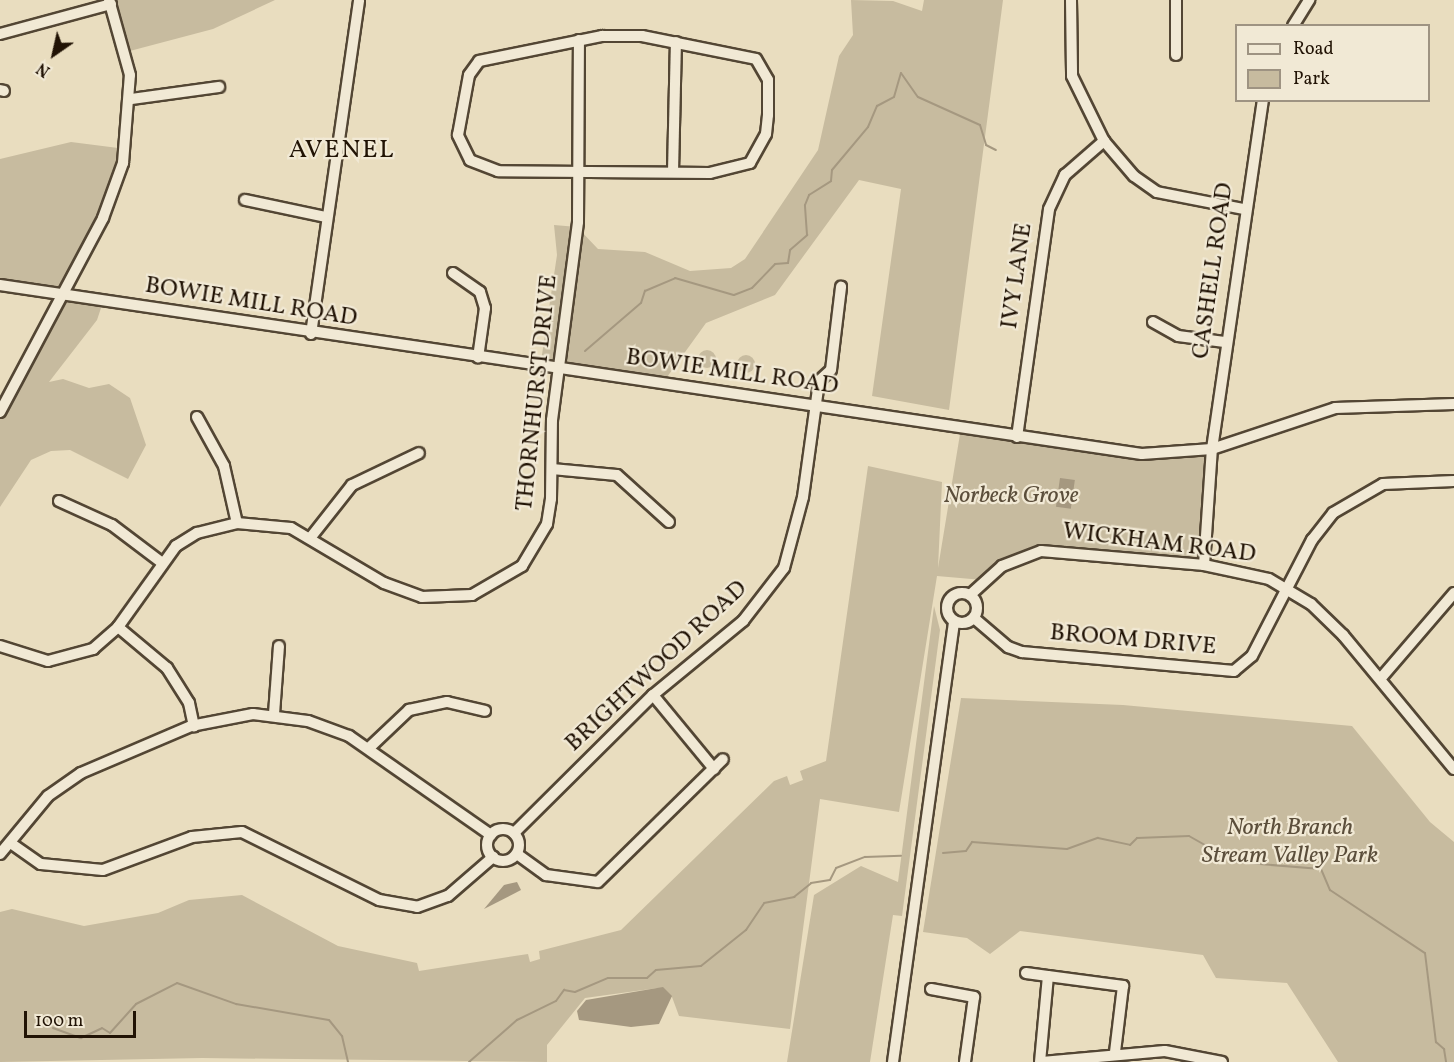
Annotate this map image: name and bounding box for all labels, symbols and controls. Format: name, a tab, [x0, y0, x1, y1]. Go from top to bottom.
north arrow	[24, 24, 84, 84]
legend	[1235, 24, 1430, 102]
text: Road	[1293, 37, 1334, 62]
text: N	[33, 57, 55, 81]
text: Park	[1293, 67, 1330, 92]
district label: AVENEL	[289, 135, 395, 167]
street label: CASHELL ROAD	[1187, 181, 1241, 361]
street label: IVY LANE	[996, 221, 1040, 331]
street label: BOWIE MILL ROAD	[143, 272, 359, 334]
street label: THORNHURST DRIVE	[511, 273, 565, 513]
street label: BOWIE MILL ROAD	[624, 344, 840, 402]
park label: Norbeck Grove	[944, 483, 1078, 511]
street label: WICKHAM ROAD	[1061, 518, 1257, 570]
street label: BRIGHTWOOD ROAD	[560, 575, 754, 759]
street label: BROOM DRIVE	[1049, 619, 1217, 663]
park label: North Branch Stream Valley Park	[1202, 815, 1378, 871]
scale bar	[27, 999, 140, 1037]
text: 100 m	[35, 1009, 84, 1034]

